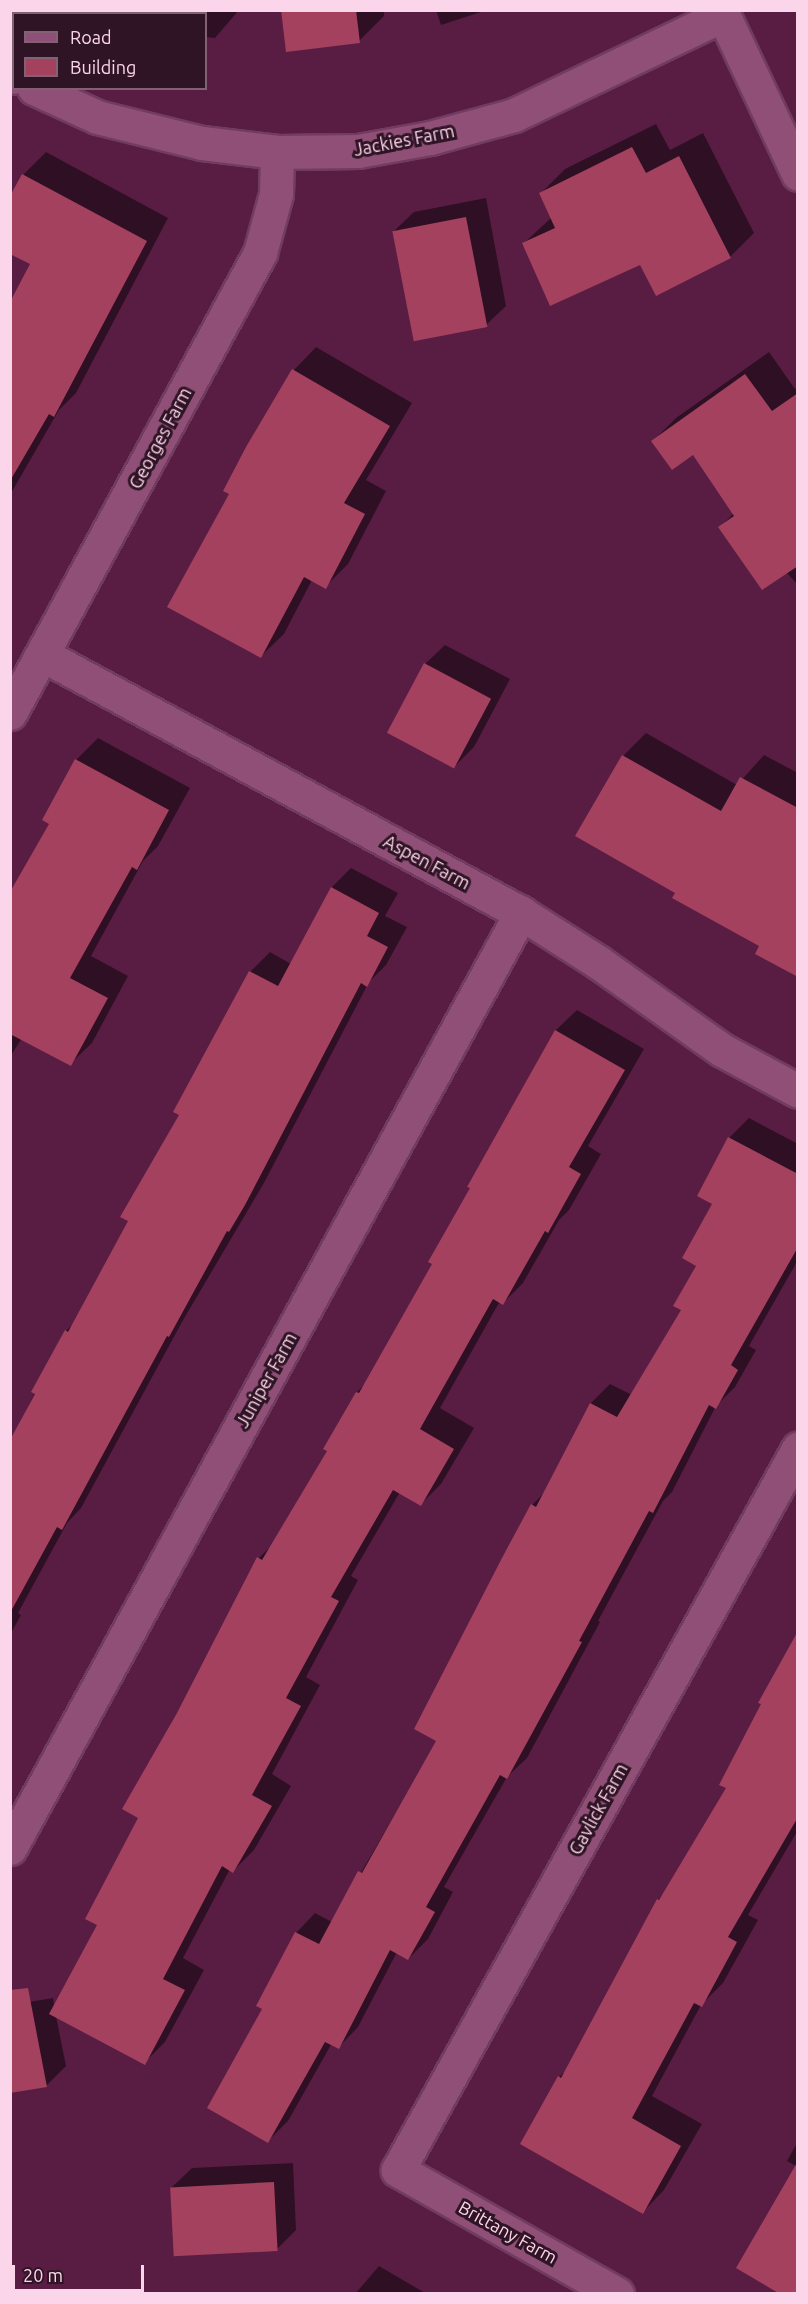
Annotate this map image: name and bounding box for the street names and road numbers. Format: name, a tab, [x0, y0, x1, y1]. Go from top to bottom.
street label: Jackies Farm	[352, 120, 456, 160]
street label: Georges Farm	[124, 384, 196, 492]
street label: Aspen Farm	[380, 830, 474, 894]
street label: Juniper Farm	[231, 1329, 301, 1431]
street label: Gavlick Farm	[564, 1760, 632, 1858]
street label: Brittany Farm	[455, 2196, 561, 2268]

